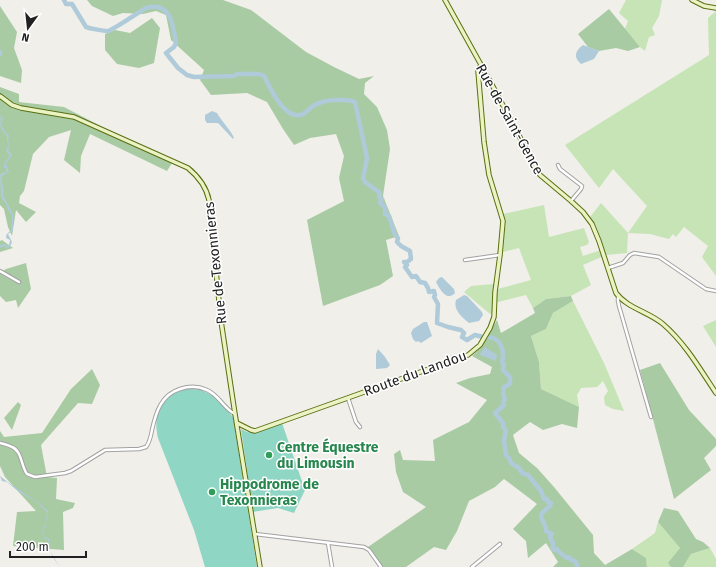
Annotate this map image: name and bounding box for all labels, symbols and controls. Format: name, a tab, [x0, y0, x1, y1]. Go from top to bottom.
north arrow	[8, 8, 48, 48]
text: N	[20, 30, 31, 44]
street label: Rue de Saint-Gence	[472, 61, 547, 178]
street label: Rue de Texonnieras	[201, 200, 230, 325]
street label: Route du Landou	[361, 347, 469, 400]
place label: Centre Équestre du Limousin	[277, 438, 379, 472]
marker: Centre Équestre du Limousin	[264, 450, 274, 460]
place label: Hippodrome de Texonnieras	[220, 476, 319, 509]
marker: Hippodrome de Texonnieras	[207, 487, 217, 497]
scale bar	[10, 533, 86, 559]
text: 200 m	[16, 540, 49, 554]

